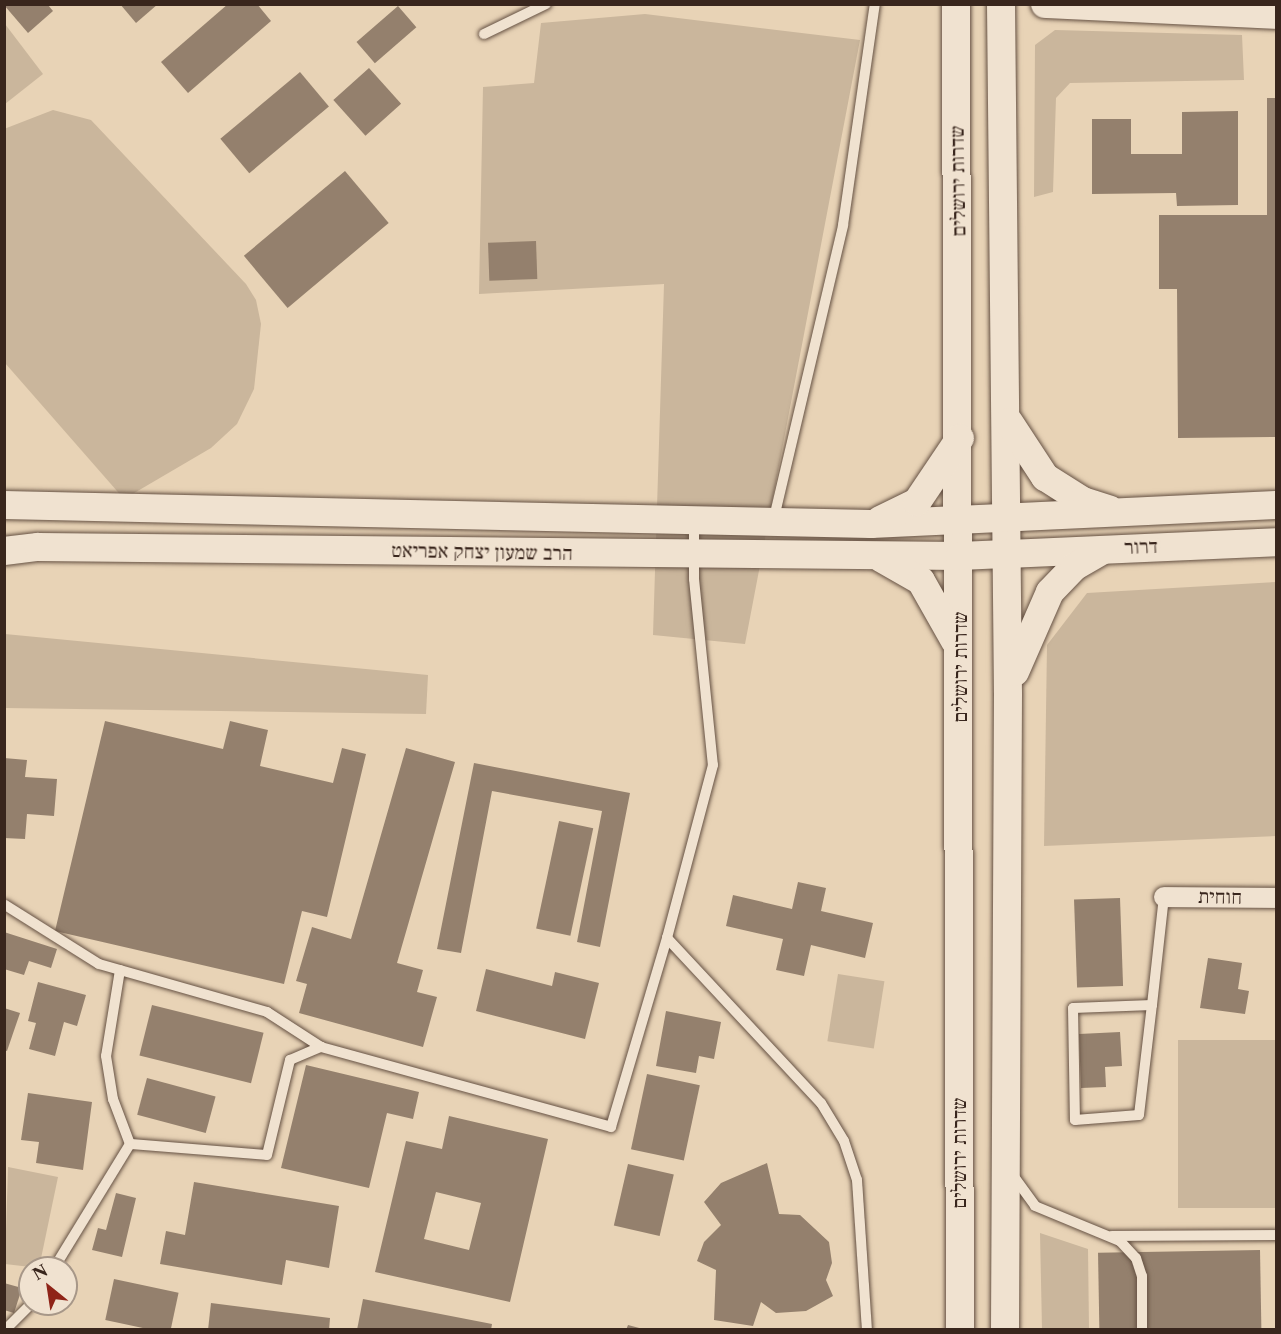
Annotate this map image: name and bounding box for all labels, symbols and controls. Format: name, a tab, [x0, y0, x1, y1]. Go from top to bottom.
street label: שדרות ירושלים	[945, 125, 971, 237]
street label: דרור	[1124, 534, 1158, 560]
street label: הרב שמעון יצחק אפריאט	[391, 538, 573, 566]
street label: שדרות ירושלים	[948, 612, 972, 722]
street label: חוחית	[1198, 885, 1242, 909]
street label: שדרות ירושלים	[947, 1098, 971, 1208]
north arrow	[18, 1256, 78, 1316]
text: N	[29, 1260, 51, 1284]

